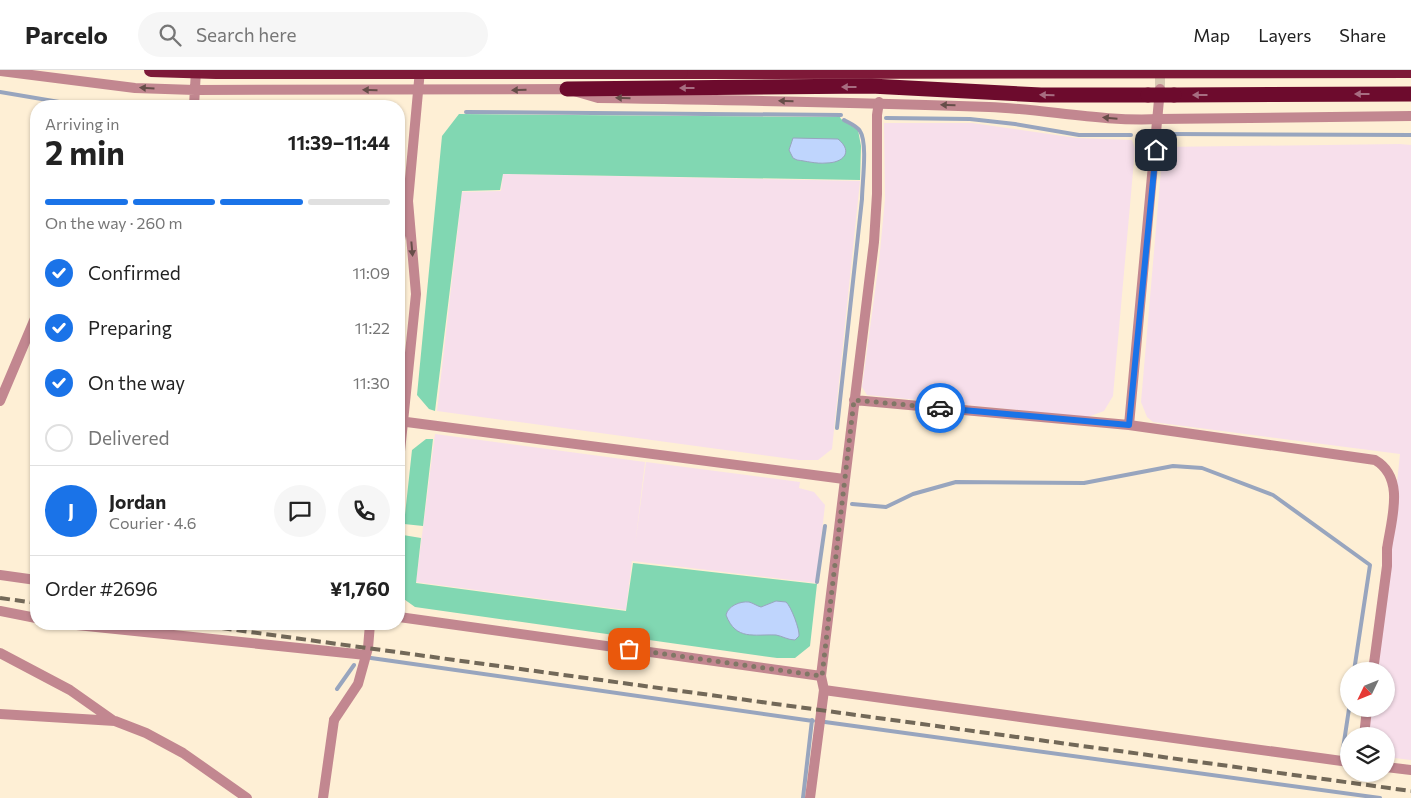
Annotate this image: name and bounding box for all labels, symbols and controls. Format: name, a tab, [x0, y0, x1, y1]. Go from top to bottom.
search box	[138, 12, 488, 57]
text: Parcelo	[25, 20, 108, 49]
icon: search	[156, 21, 184, 49]
text: Search here	[196, 23, 296, 46]
text: Map	[1193, 24, 1230, 46]
text: Layers	[1258, 24, 1311, 46]
text: Share	[1339, 24, 1386, 46]
one-way arrow	[841, 83, 857, 91]
one-way arrow	[138, 84, 154, 92]
one-way arrow	[679, 84, 695, 92]
one-way arrow	[361, 86, 377, 94]
one-way arrow	[510, 86, 526, 94]
one-way arrow	[1354, 90, 1370, 98]
one-way arrow	[1038, 91, 1054, 99]
one-way arrow	[1192, 91, 1208, 99]
one-way arrow	[615, 94, 631, 102]
one-way arrow	[778, 97, 794, 105]
one-way arrow	[940, 101, 956, 109]
text: Arriving in	[45, 114, 119, 133]
one-way arrow	[1102, 114, 1118, 122]
pin	[1135, 129, 1177, 171]
text: 11:39–11:44	[288, 131, 390, 154]
text: 2 min	[45, 132, 125, 172]
icon: home	[1142, 136, 1170, 164]
text: On the way · 260 m	[45, 213, 183, 232]
one-way arrow	[409, 242, 417, 258]
icon: check	[45, 259, 73, 287]
text: Confirmed	[88, 261, 181, 284]
text: 11:09	[352, 263, 390, 282]
icon: check	[45, 314, 73, 342]
text: Preparing	[88, 316, 172, 339]
text: 11:22	[355, 318, 390, 337]
icon: check	[45, 369, 73, 397]
text: On the way	[88, 371, 185, 394]
text: 11:30	[353, 373, 390, 392]
courier	[915, 383, 965, 433]
icon: car	[926, 394, 954, 422]
text: Delivered	[88, 426, 169, 449]
button: chat	[274, 485, 326, 537]
button: phone	[338, 485, 390, 537]
text: Jordan	[109, 490, 166, 513]
text: J	[68, 499, 74, 522]
text: Courier · 4.6	[109, 513, 196, 532]
text: Order #2696	[45, 577, 158, 600]
text: ¥1,760	[330, 577, 390, 600]
pin	[608, 628, 650, 670]
icon: bag	[615, 635, 643, 663]
north arrow	[1340, 662, 1395, 718]
map controls	[1340, 662, 1395, 782]
button: layers	[1340, 727, 1395, 782]

